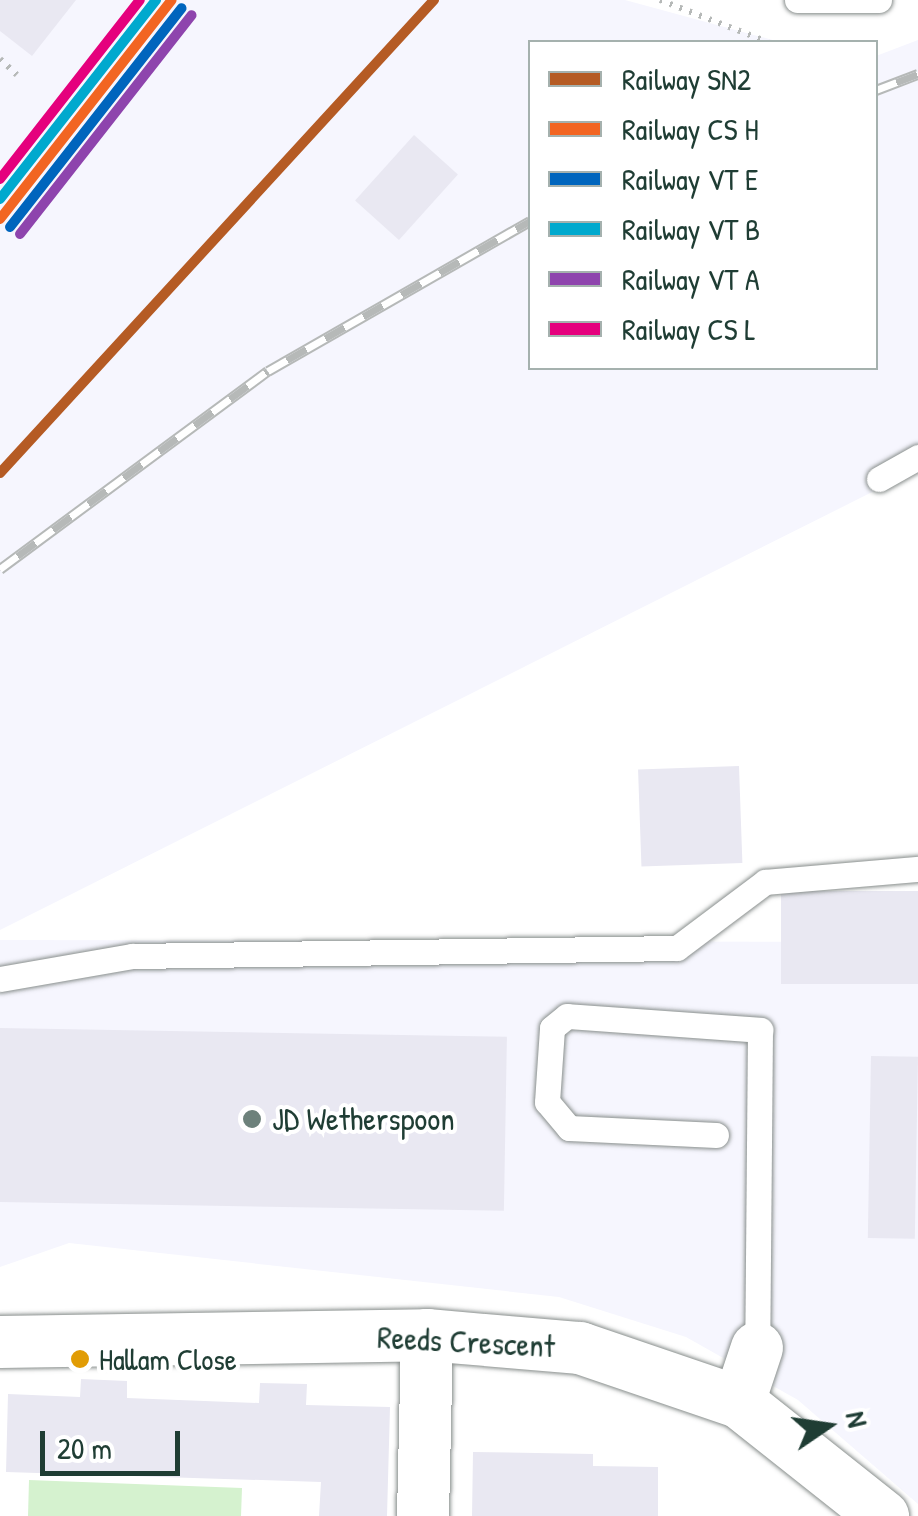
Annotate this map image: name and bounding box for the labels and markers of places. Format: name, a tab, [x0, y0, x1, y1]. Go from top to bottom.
place label: JD Wetherspoon	[272, 1100, 455, 1138]
marker: JD Wetherspoon	[241, 1108, 263, 1130]
place label: Hallam Close	[99, 1341, 237, 1377]
marker: Hallam Close	[70, 1349, 90, 1369]

